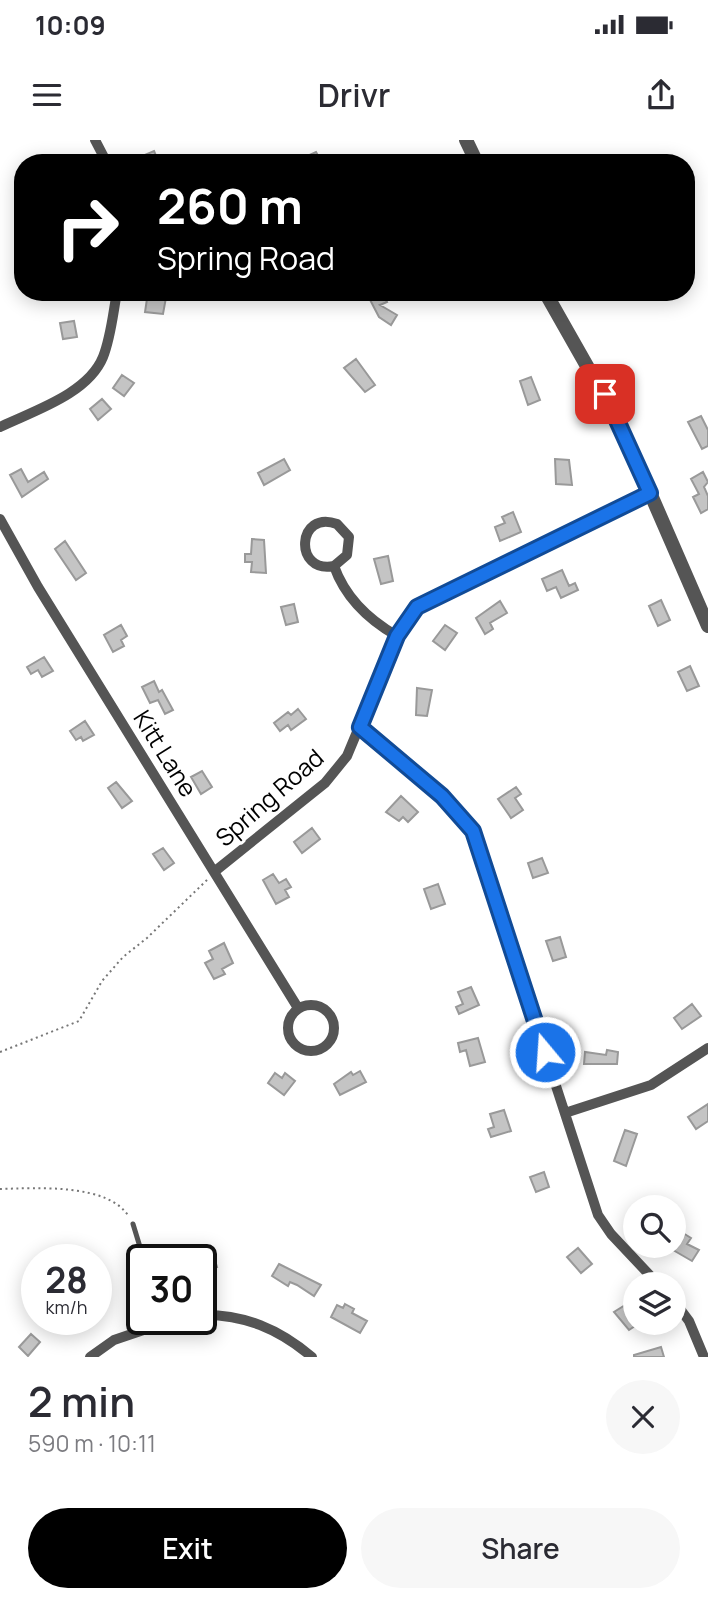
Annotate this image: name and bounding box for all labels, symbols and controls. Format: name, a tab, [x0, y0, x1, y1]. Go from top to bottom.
text: 10:09	[35, 7, 106, 43]
text: Drivr	[318, 73, 390, 117]
icon: menu	[28, 76, 66, 114]
icon: share	[642, 76, 680, 114]
text: 260 m	[157, 172, 303, 239]
icon: right	[42, 182, 133, 273]
text: Spring Road	[157, 236, 335, 280]
pin	[575, 364, 635, 424]
icon: arrive	[586, 375, 624, 413]
street label: Kitt Lane	[127, 703, 205, 803]
street label: Spring Road	[208, 741, 330, 853]
position arrow	[508, 1015, 582, 1089]
map controls	[623, 1195, 686, 1335]
button: search	[623, 1195, 686, 1258]
speed limit sign: 30	[126, 1244, 217, 1335]
text: 28	[45, 1256, 88, 1304]
button: layers	[623, 1272, 686, 1335]
text: km/h	[46, 1295, 87, 1319]
text: 2 min	[28, 1372, 135, 1430]
button: close	[606, 1380, 680, 1454]
text: 590 m · 10:11	[28, 1427, 156, 1459]
button: Exit	[28, 1508, 347, 1588]
button: Share	[361, 1508, 680, 1588]

